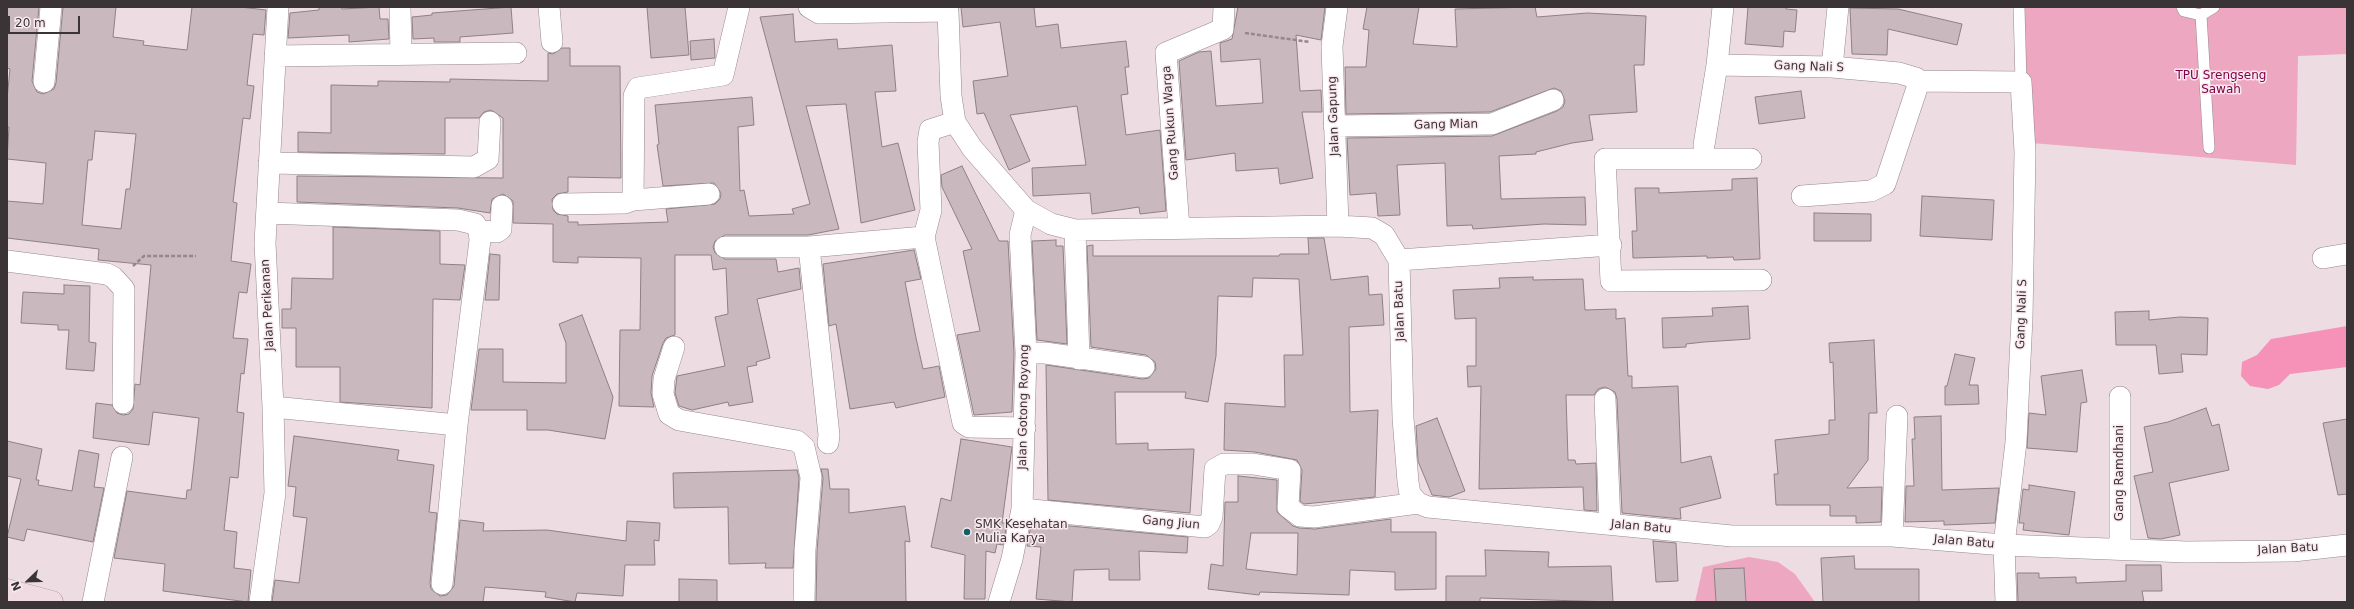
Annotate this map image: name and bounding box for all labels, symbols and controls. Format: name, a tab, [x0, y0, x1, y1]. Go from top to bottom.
scale bar	[10, 8, 82, 34]
text: 20 m	[15, 16, 46, 30]
street label: Gang Nali S	[1774, 59, 1844, 75]
street label: Gang Rukun Warga	[1160, 65, 1182, 181]
park label: TPU Srengseng Sawah	[2176, 69, 2266, 97]
street label: Jalan Gapung	[1325, 76, 1343, 156]
street label: Gang Mian	[1414, 117, 1478, 133]
street label: Jalan Perikanan	[258, 259, 278, 351]
street label: Gang Nali S	[2014, 279, 2030, 349]
street label: Jalan Batu	[1392, 280, 1408, 342]
street label: Jalan Gotong Royong	[1016, 344, 1032, 470]
street label: Gang Ramdhani	[2113, 425, 2127, 521]
street label: Gang Jiun	[1142, 513, 1200, 533]
street label: Jalan Batu	[1610, 517, 1672, 537]
place label: SMK Kesehatan Mulia Karya	[975, 518, 1068, 546]
marker: SMK Kesehatan Mulia Karya	[962, 527, 972, 537]
street label: Jalan Batu	[1933, 532, 1995, 552]
street label: Jalan Batu	[2257, 540, 2319, 558]
north arrow	[8, 561, 48, 601]
text: N	[9, 579, 24, 593]

